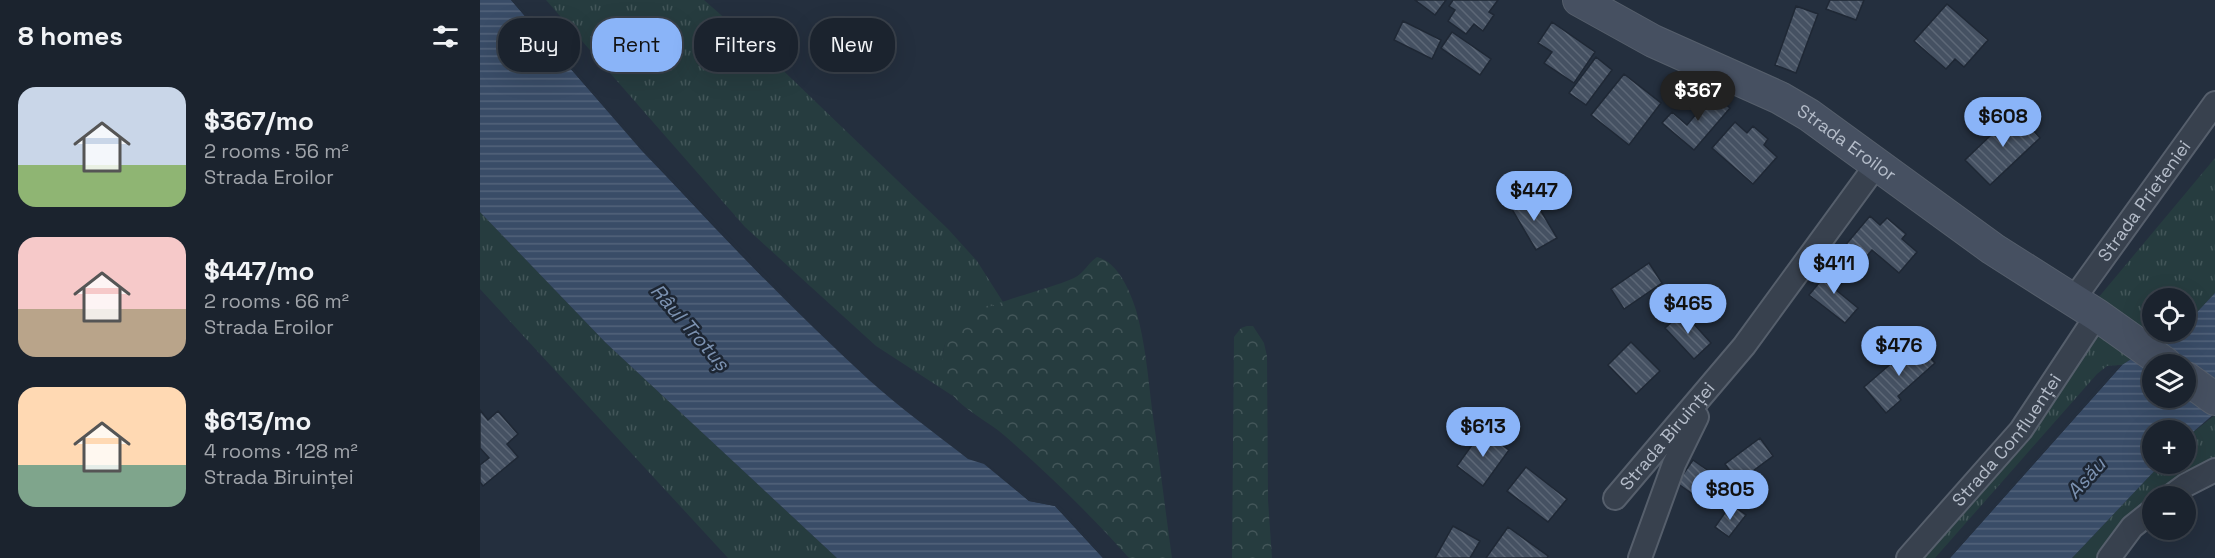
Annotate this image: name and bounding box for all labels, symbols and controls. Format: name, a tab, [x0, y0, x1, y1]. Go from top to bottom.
chip: Buy	[498, 18, 580, 72]
chip: Rent	[592, 18, 682, 72]
chip: Filters	[694, 18, 798, 72]
chip: New	[810, 18, 895, 72]
text: 8 homes	[18, 19, 123, 53]
icon: filters	[429, 20, 462, 53]
pin: $367	[1662, 71, 1734, 122]
text: $367	[1674, 77, 1722, 103]
pin: $608	[1967, 97, 2039, 148]
street label: Strada Eroilor	[1793, 99, 1901, 186]
text: $608	[1978, 103, 2028, 129]
text: $367/mo	[204, 104, 314, 138]
icon: home	[66, 111, 138, 183]
street label: Strada Prieteniei	[2092, 136, 2195, 266]
text: 2 rooms · 56 m²	[204, 138, 349, 164]
text: Strada Eroilor	[204, 164, 334, 190]
pin: $447	[1498, 171, 1570, 222]
text: $447	[1510, 177, 1558, 203]
pin: $411	[1798, 244, 1870, 295]
text: $411	[1813, 250, 1855, 276]
text: $447/mo	[204, 254, 314, 288]
icon: home	[66, 261, 138, 333]
water label: Râul Trotuș	[645, 278, 736, 377]
pin: $465	[1652, 284, 1724, 335]
text: 2 rooms · 66 m²	[204, 288, 349, 314]
map controls	[2142, 288, 2196, 540]
button: locate	[2142, 288, 2196, 342]
text: $465	[1663, 290, 1713, 316]
text: Strada Eroilor	[204, 314, 334, 340]
pin: $476	[1863, 326, 1935, 377]
text: $476	[1875, 332, 1923, 358]
button: layers	[2142, 354, 2196, 408]
street label: Strada Confluenței	[1947, 369, 2066, 511]
street label: Strada Biruinței	[1615, 377, 1719, 495]
text: $613/mo	[204, 404, 311, 438]
pin: $613	[1447, 407, 1519, 458]
icon: home	[66, 411, 138, 483]
text: $613	[1460, 413, 1506, 439]
button: +	[2142, 420, 2196, 474]
text: 4 rooms · 128 m²	[204, 438, 358, 464]
water label: Asău	[2061, 451, 2112, 504]
text: Strada Biruinței	[204, 464, 354, 490]
pin: $805	[1694, 470, 1766, 521]
text: $805	[1705, 476, 1755, 502]
button: −	[2142, 486, 2196, 540]

